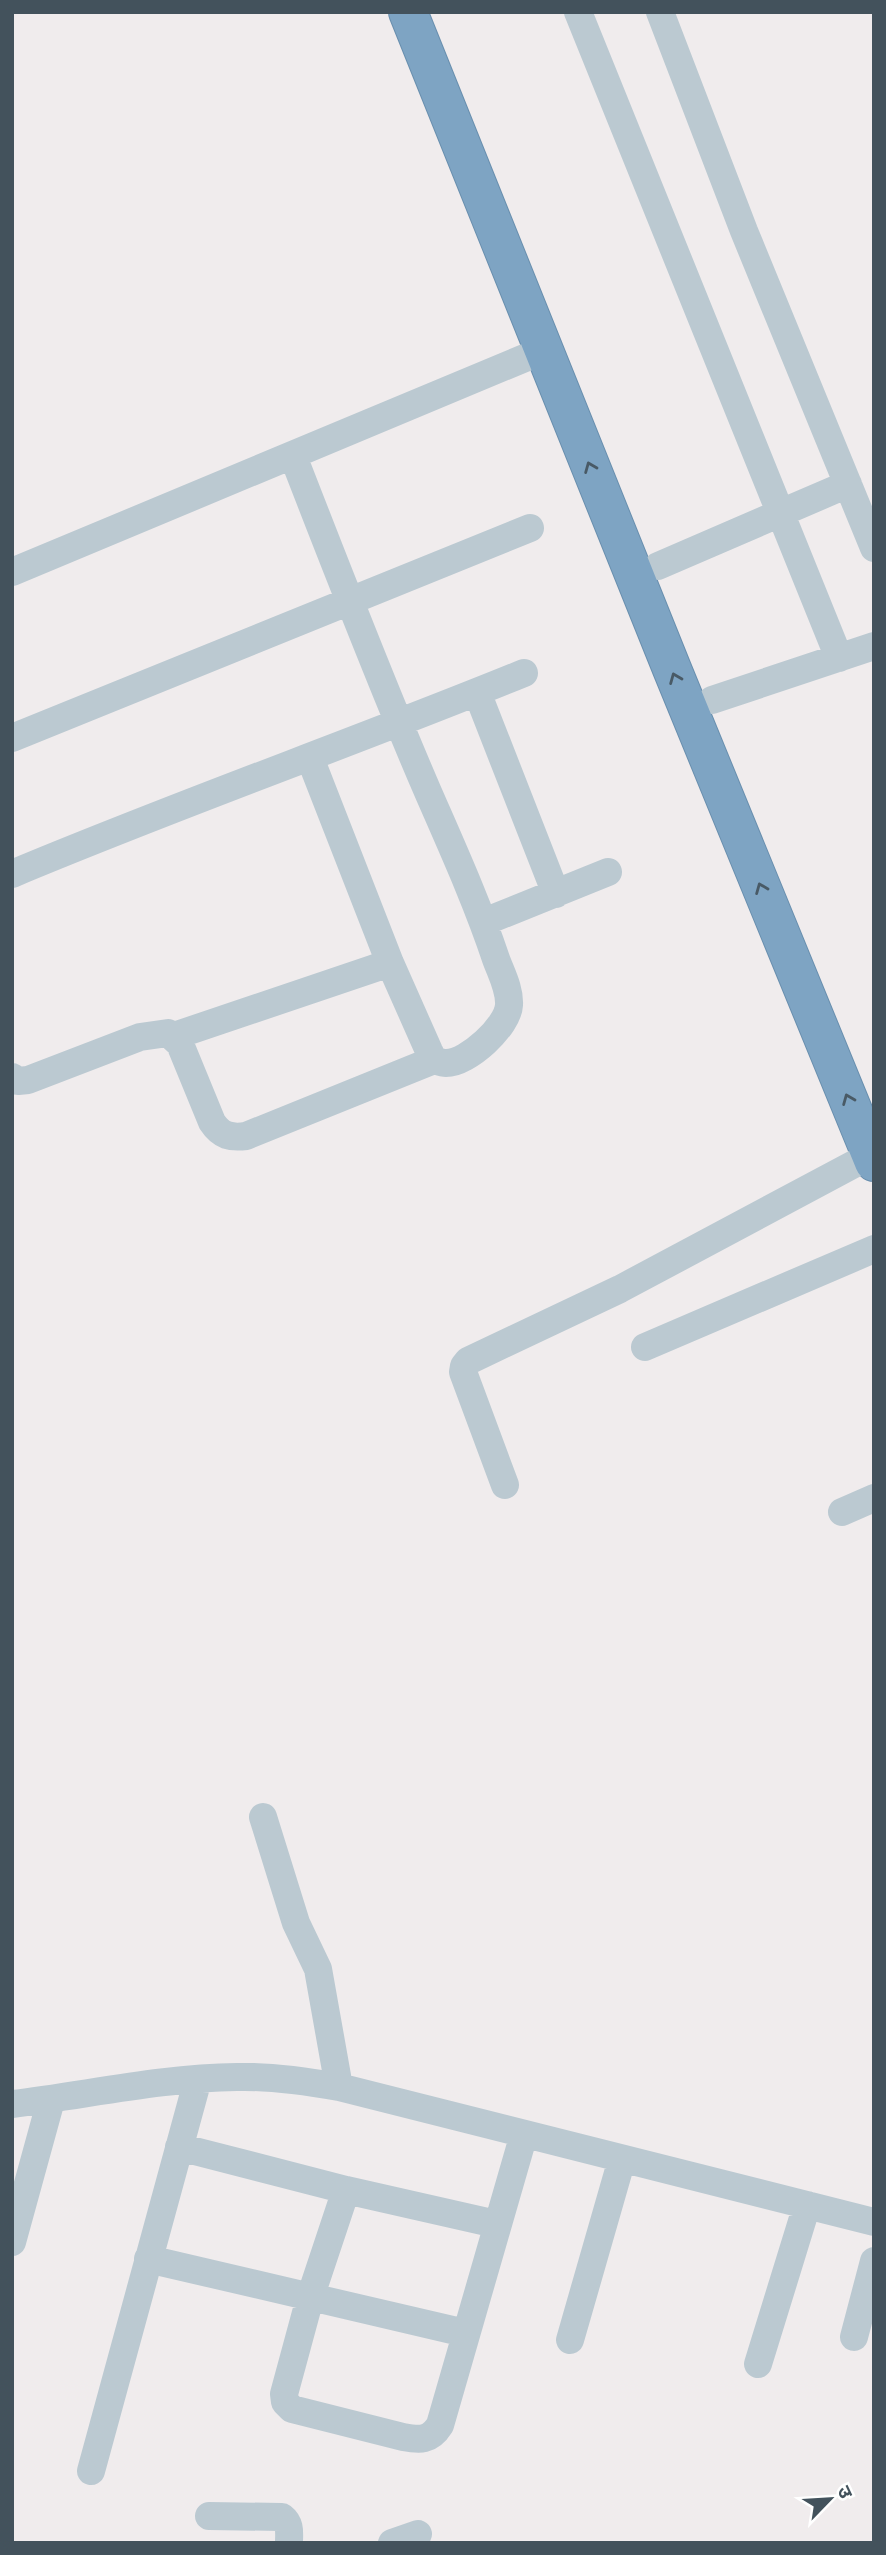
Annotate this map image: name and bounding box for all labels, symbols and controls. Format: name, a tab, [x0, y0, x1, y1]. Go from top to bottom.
one-way arrow	[585, 461, 599, 473]
one-way arrow	[669, 673, 683, 685]
one-way arrow	[756, 883, 770, 895]
one-way arrow	[842, 1094, 856, 1106]
north arrow	[795, 2464, 865, 2534]
text: उ	[833, 2482, 858, 2502]

